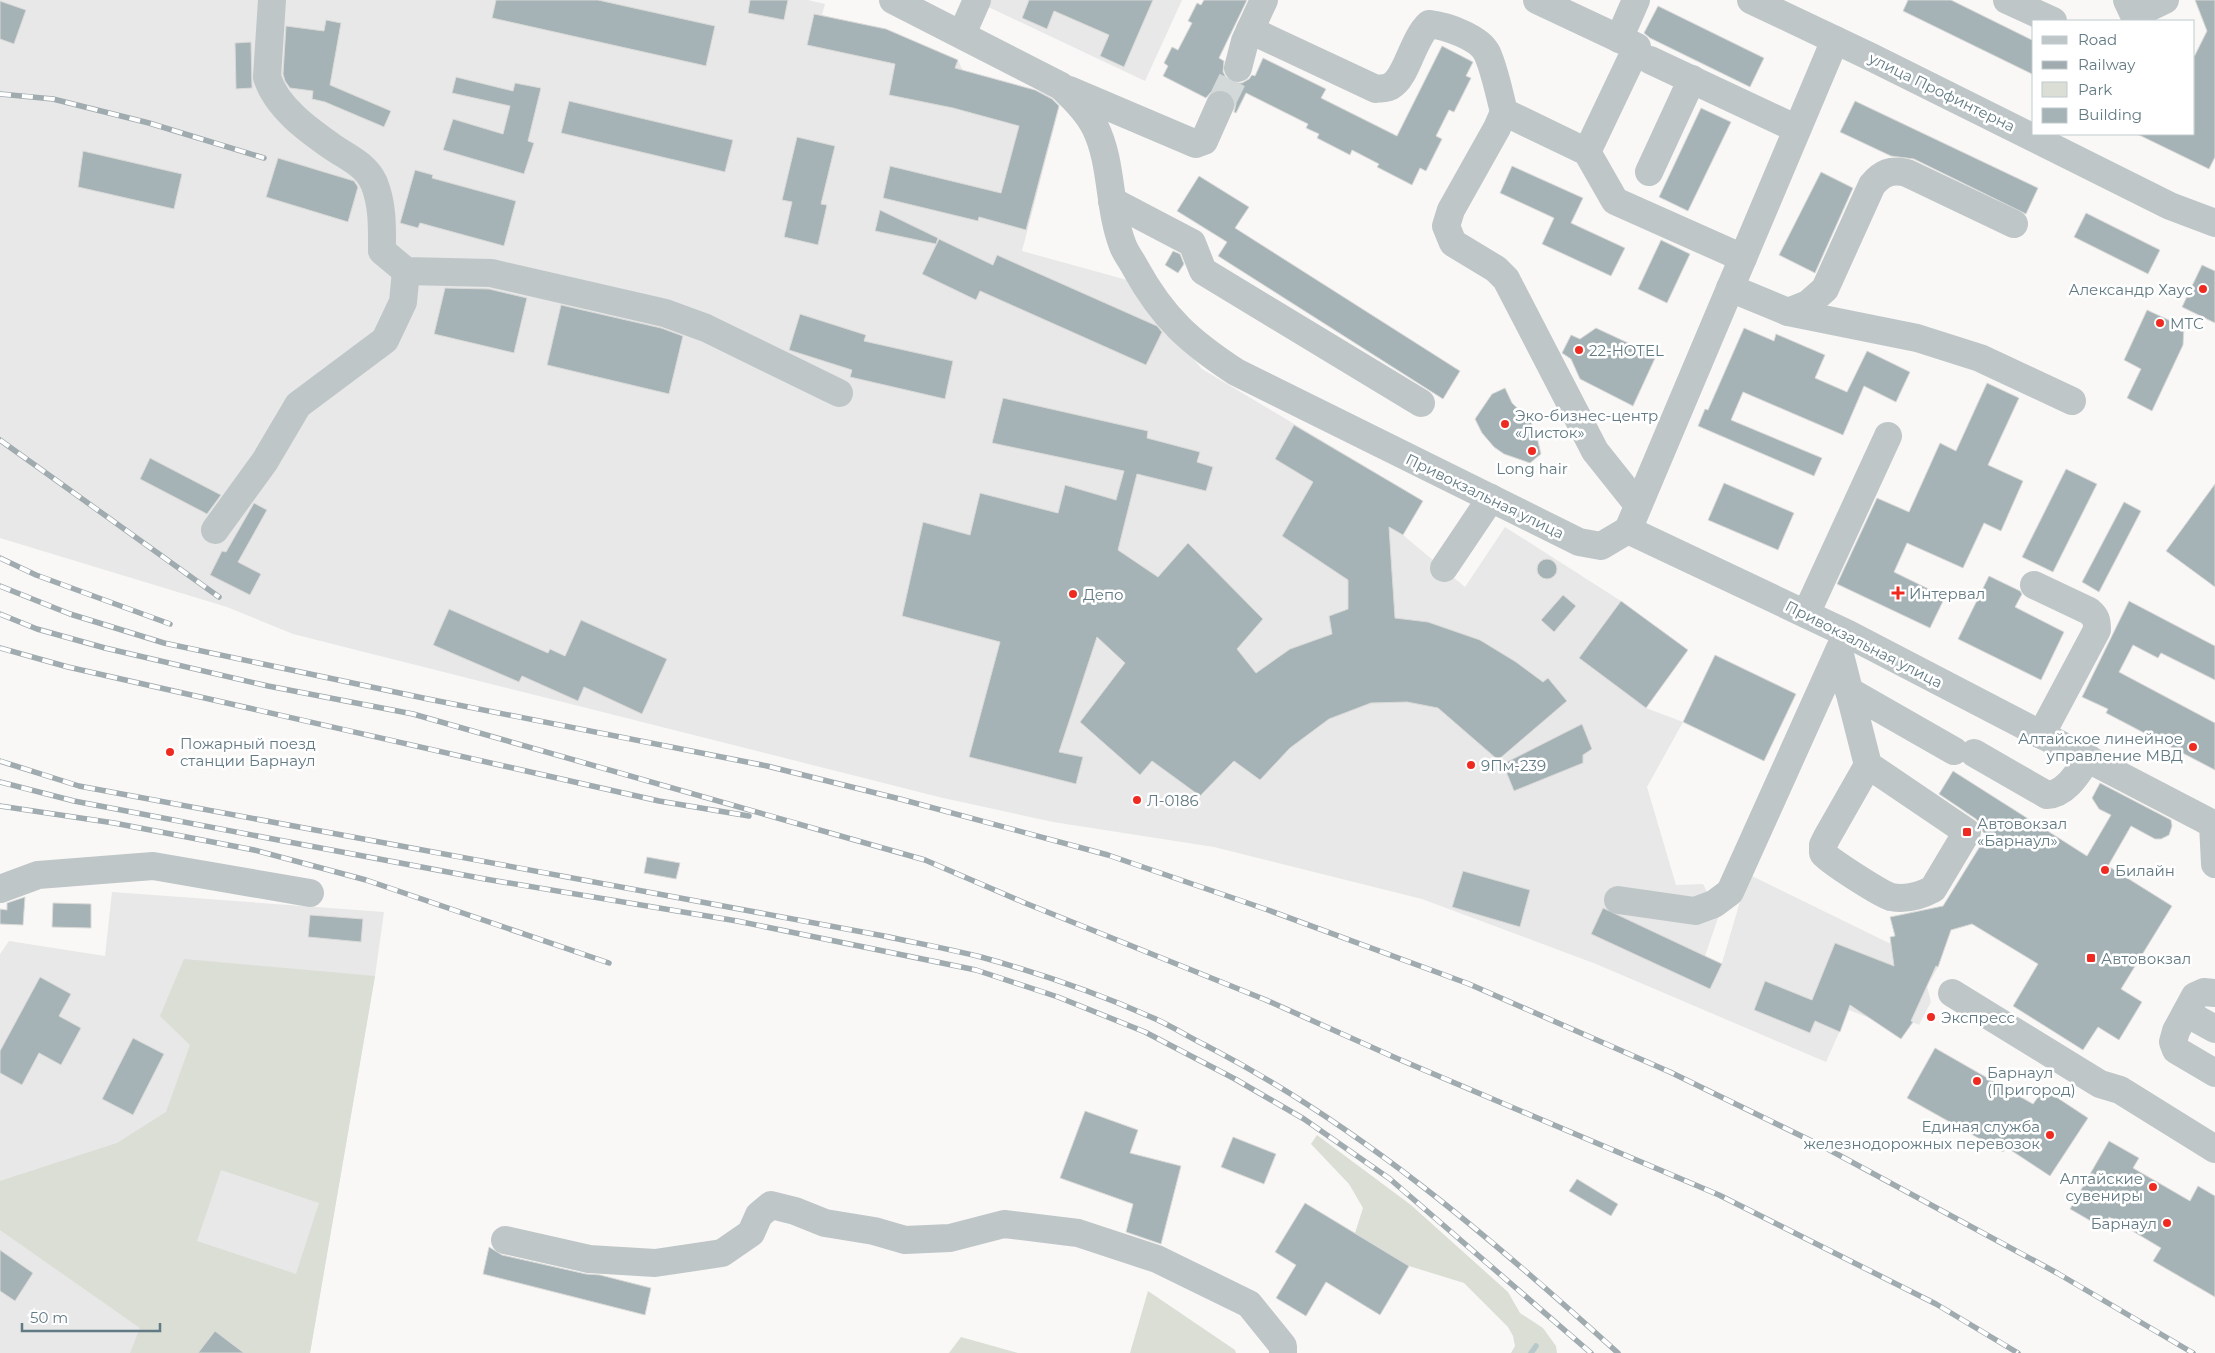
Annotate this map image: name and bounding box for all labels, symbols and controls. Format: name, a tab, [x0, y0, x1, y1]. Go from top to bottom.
legend	[2032, 20, 2195, 135]
text: Road	[2078, 30, 2117, 49]
street label: улица Профинтерна	[1865, 48, 2018, 136]
text: Railway	[2078, 55, 2136, 74]
text: Park	[2078, 80, 2112, 99]
text: Building	[2078, 105, 2142, 124]
place label: Александр Хаус	[2068, 280, 2193, 299]
marker: Александр Хаус	[2197, 283, 2209, 295]
place label: МТС	[2170, 314, 2204, 333]
marker: МТС	[2154, 317, 2166, 329]
place label: 22-HOTEL	[1589, 341, 1664, 360]
marker: 22-HOTEL	[1573, 344, 1585, 356]
place label: Эко-бизнес-центр «Листок»	[1515, 406, 1658, 442]
marker: Эко-бизнес-центр «Листок»	[1499, 418, 1511, 430]
marker: Long hair	[1526, 445, 1538, 457]
street label: Привокзальная улица	[1403, 449, 1567, 543]
place label: Long hair	[1496, 459, 1568, 478]
place label: Интервал	[1909, 584, 1985, 603]
place label: Депо	[1083, 585, 1124, 604]
marker: Интервал	[1891, 586, 1905, 600]
marker: Депо	[1067, 588, 1079, 600]
street label: Привокзальная улица	[1782, 596, 1946, 692]
place label: Алтайское линейное управление МВД	[2018, 729, 2183, 765]
place label: Пожарный поезд станции Барнаул	[180, 734, 316, 770]
marker: Алтайское линейное управление МВД	[2187, 741, 2199, 753]
marker: Пожарный поезд станции Барнаул	[164, 746, 176, 758]
place label: 9Пм-239	[1481, 756, 1546, 775]
marker: 9Пм-239	[1465, 759, 1477, 771]
place label: Л-0186	[1147, 791, 1199, 810]
marker: Л-0186	[1131, 794, 1143, 806]
place label: Автовокзал «Барнаул»	[1977, 814, 2067, 850]
marker: Автовокзал «Барнаул»	[1961, 826, 1973, 838]
place label: Билайн	[2115, 861, 2175, 880]
marker: Билайн	[2099, 864, 2111, 876]
place label: Автовокзал	[2101, 949, 2191, 968]
marker: Автовокзал	[2085, 952, 2097, 964]
place label: Экспресс	[1941, 1008, 2015, 1027]
marker: Экспресс	[1925, 1011, 1937, 1023]
place label: Барнаул (Пригород)	[1987, 1063, 2076, 1099]
marker: Барнаул (Пригород)	[1971, 1075, 1983, 1087]
place label: Единая служба железнодорожных перевозок	[1804, 1117, 2040, 1153]
marker: Единая служба железнодорожных перевозок	[2044, 1129, 2056, 1141]
place label: Алтайские сувениры	[2059, 1169, 2143, 1205]
marker: Алтайские сувениры	[2147, 1181, 2159, 1193]
place label: Барнаул	[2091, 1214, 2157, 1233]
marker: Барнаул	[2161, 1217, 2173, 1229]
scale bar	[22, 1300, 160, 1332]
text: 50 m	[30, 1308, 68, 1327]

